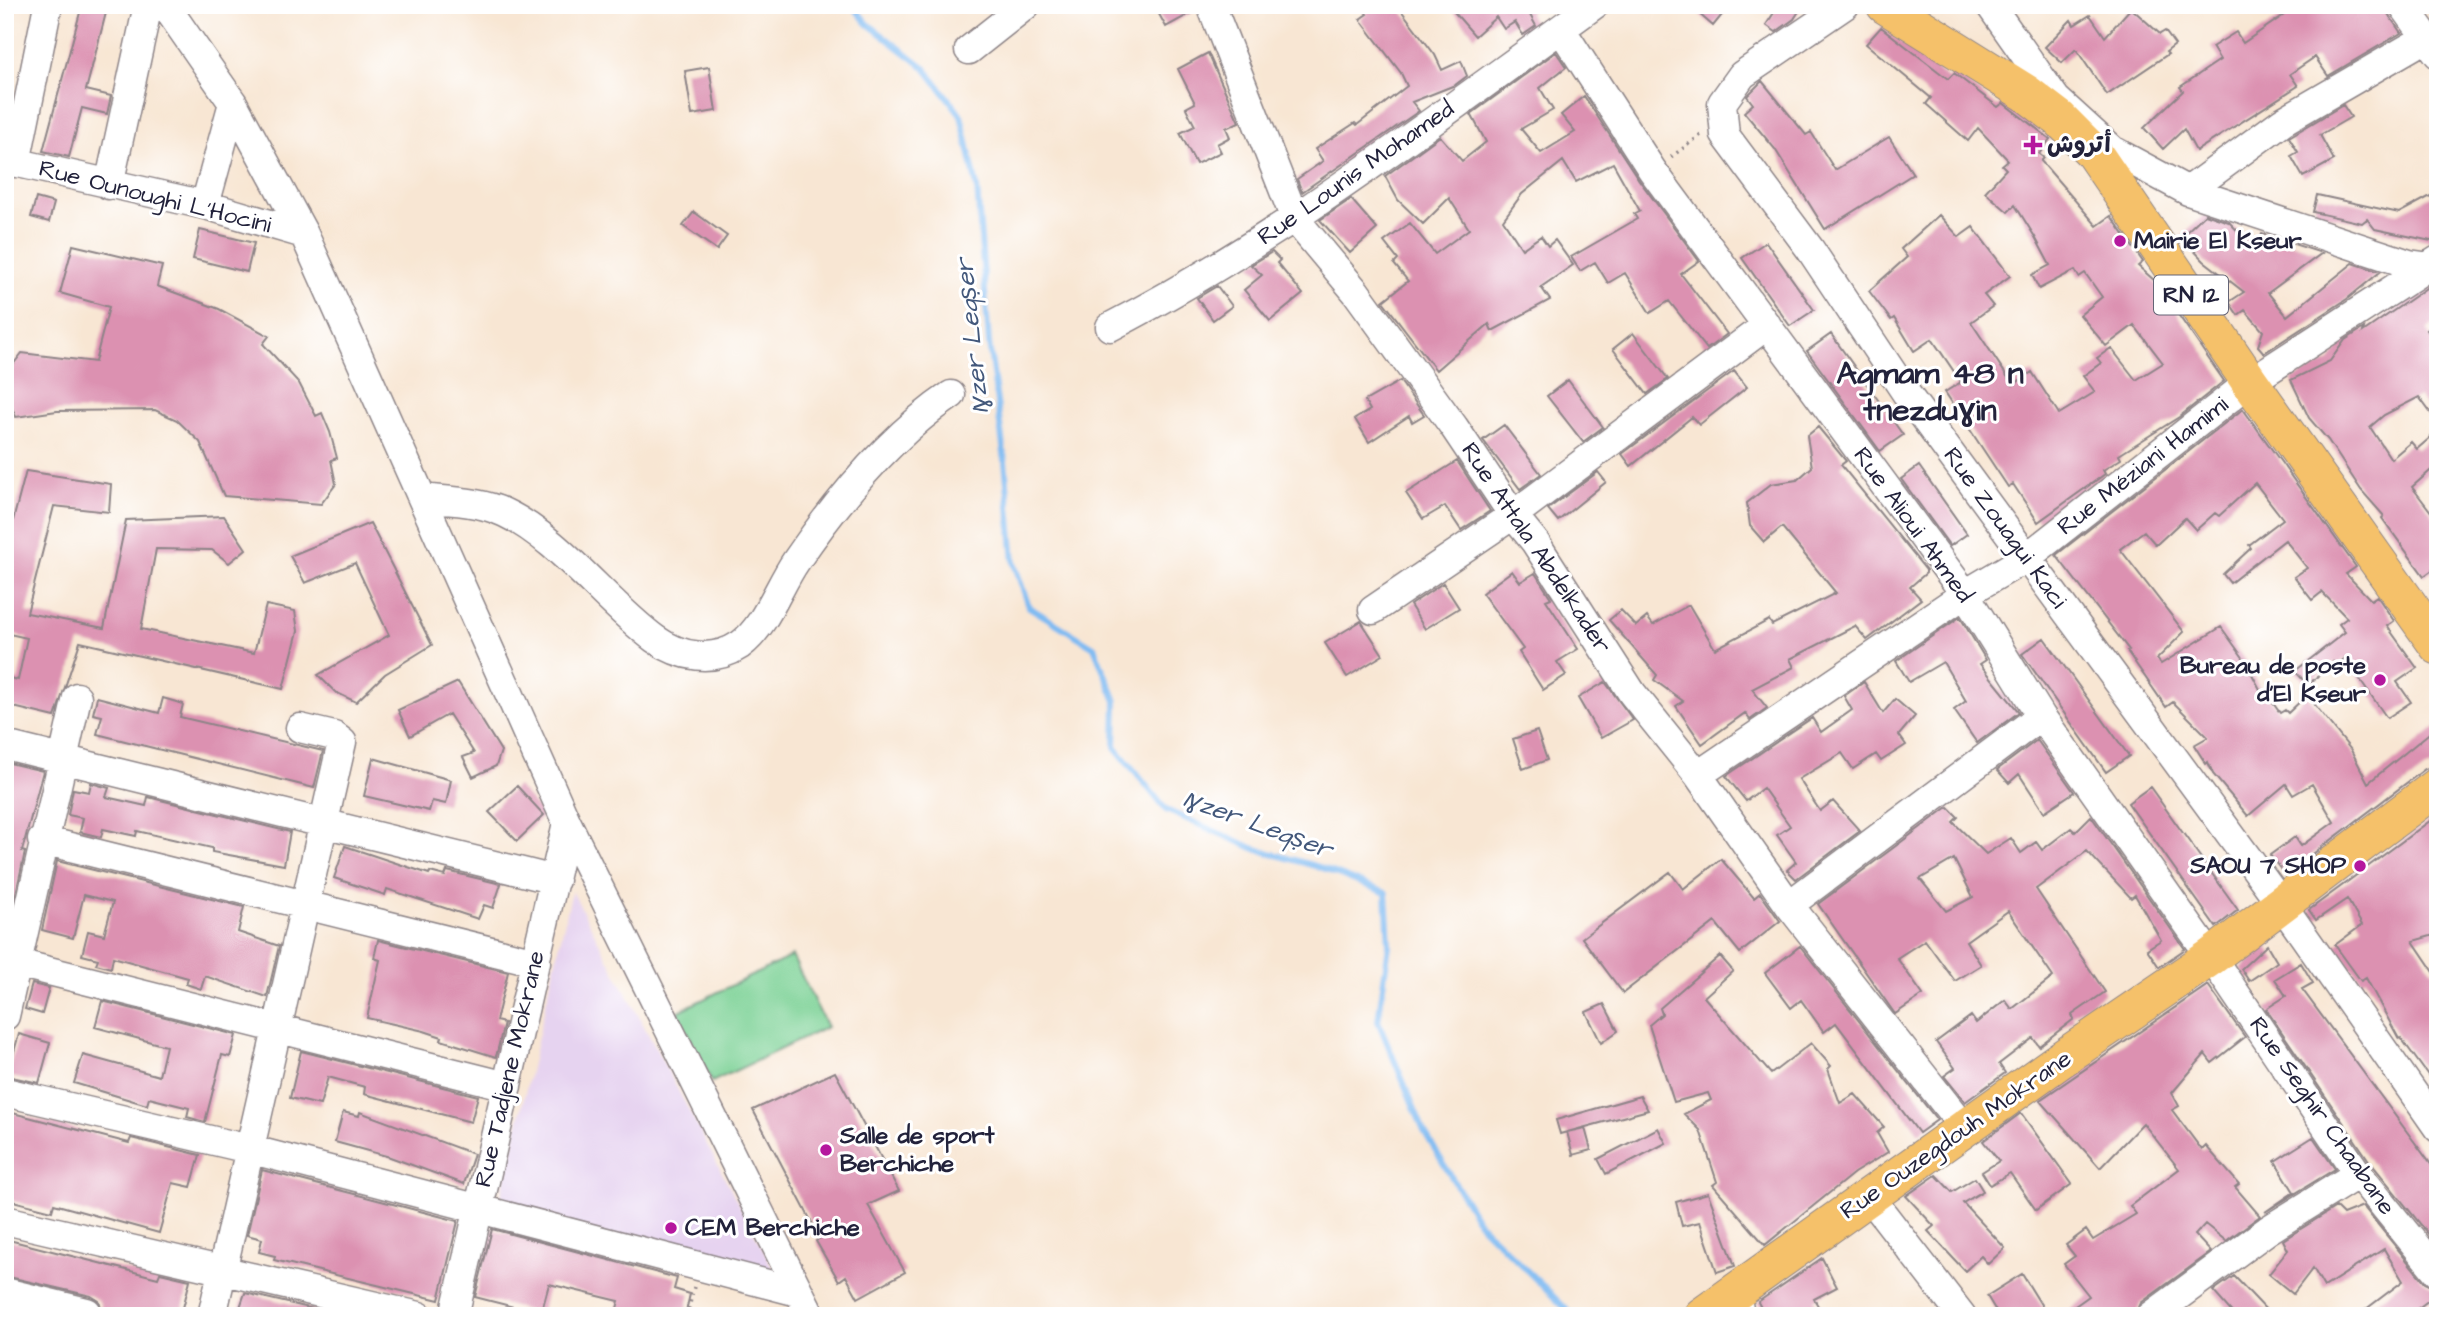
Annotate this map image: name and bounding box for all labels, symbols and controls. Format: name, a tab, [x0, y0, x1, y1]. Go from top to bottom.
street label: Rue Lounis Mohamed	[1251, 92, 1461, 254]
place label: أتروش	[2047, 128, 2112, 162]
marker: أتروش	[2025, 137, 2041, 153]
street label: Rue Ounoughi L'Hocini	[35, 152, 275, 243]
place label: Mairie El Kseur	[2134, 224, 2303, 258]
marker: Mairie El Kseur	[2112, 233, 2128, 249]
water label: Iɣzer Leqṣer	[946, 254, 998, 415]
road number: RN 12	[2154, 276, 2228, 314]
district label: Agmam 48 n tnezduɣin	[1836, 351, 2024, 433]
street label: Rue Méziani Hamimi	[2050, 388, 2236, 544]
street label: Rue Attala Abdelkader	[1453, 436, 1619, 660]
street label: Rue Alioui Ahmed	[1845, 440, 1981, 610]
street label: Rue Zouagui Kaci	[1934, 440, 2075, 617]
place label: Bureau de poste d'El Kseur	[2180, 649, 2367, 711]
marker: Bureau de poste d'El Kseur	[2372, 672, 2388, 688]
water label: Iɣzer Leqṣer	[1179, 780, 1340, 868]
place label: SAOU 7 SHOP	[2189, 849, 2347, 883]
marker: SAOU 7 SHOP	[2352, 858, 2368, 874]
street label: Rue Tadjene Mokrane	[466, 947, 554, 1191]
street label: Rue Seghir Chaabane	[2240, 1010, 2403, 1223]
street label: Rue Ouzegdouh Mokrane	[1833, 1042, 2079, 1229]
place label: Salle de sport Berchiche	[839, 1119, 995, 1181]
marker: Salle de sport Berchiche	[818, 1142, 834, 1158]
place label: CEM Berchiche	[685, 1211, 860, 1245]
marker: CEM Berchiche	[663, 1220, 679, 1236]

